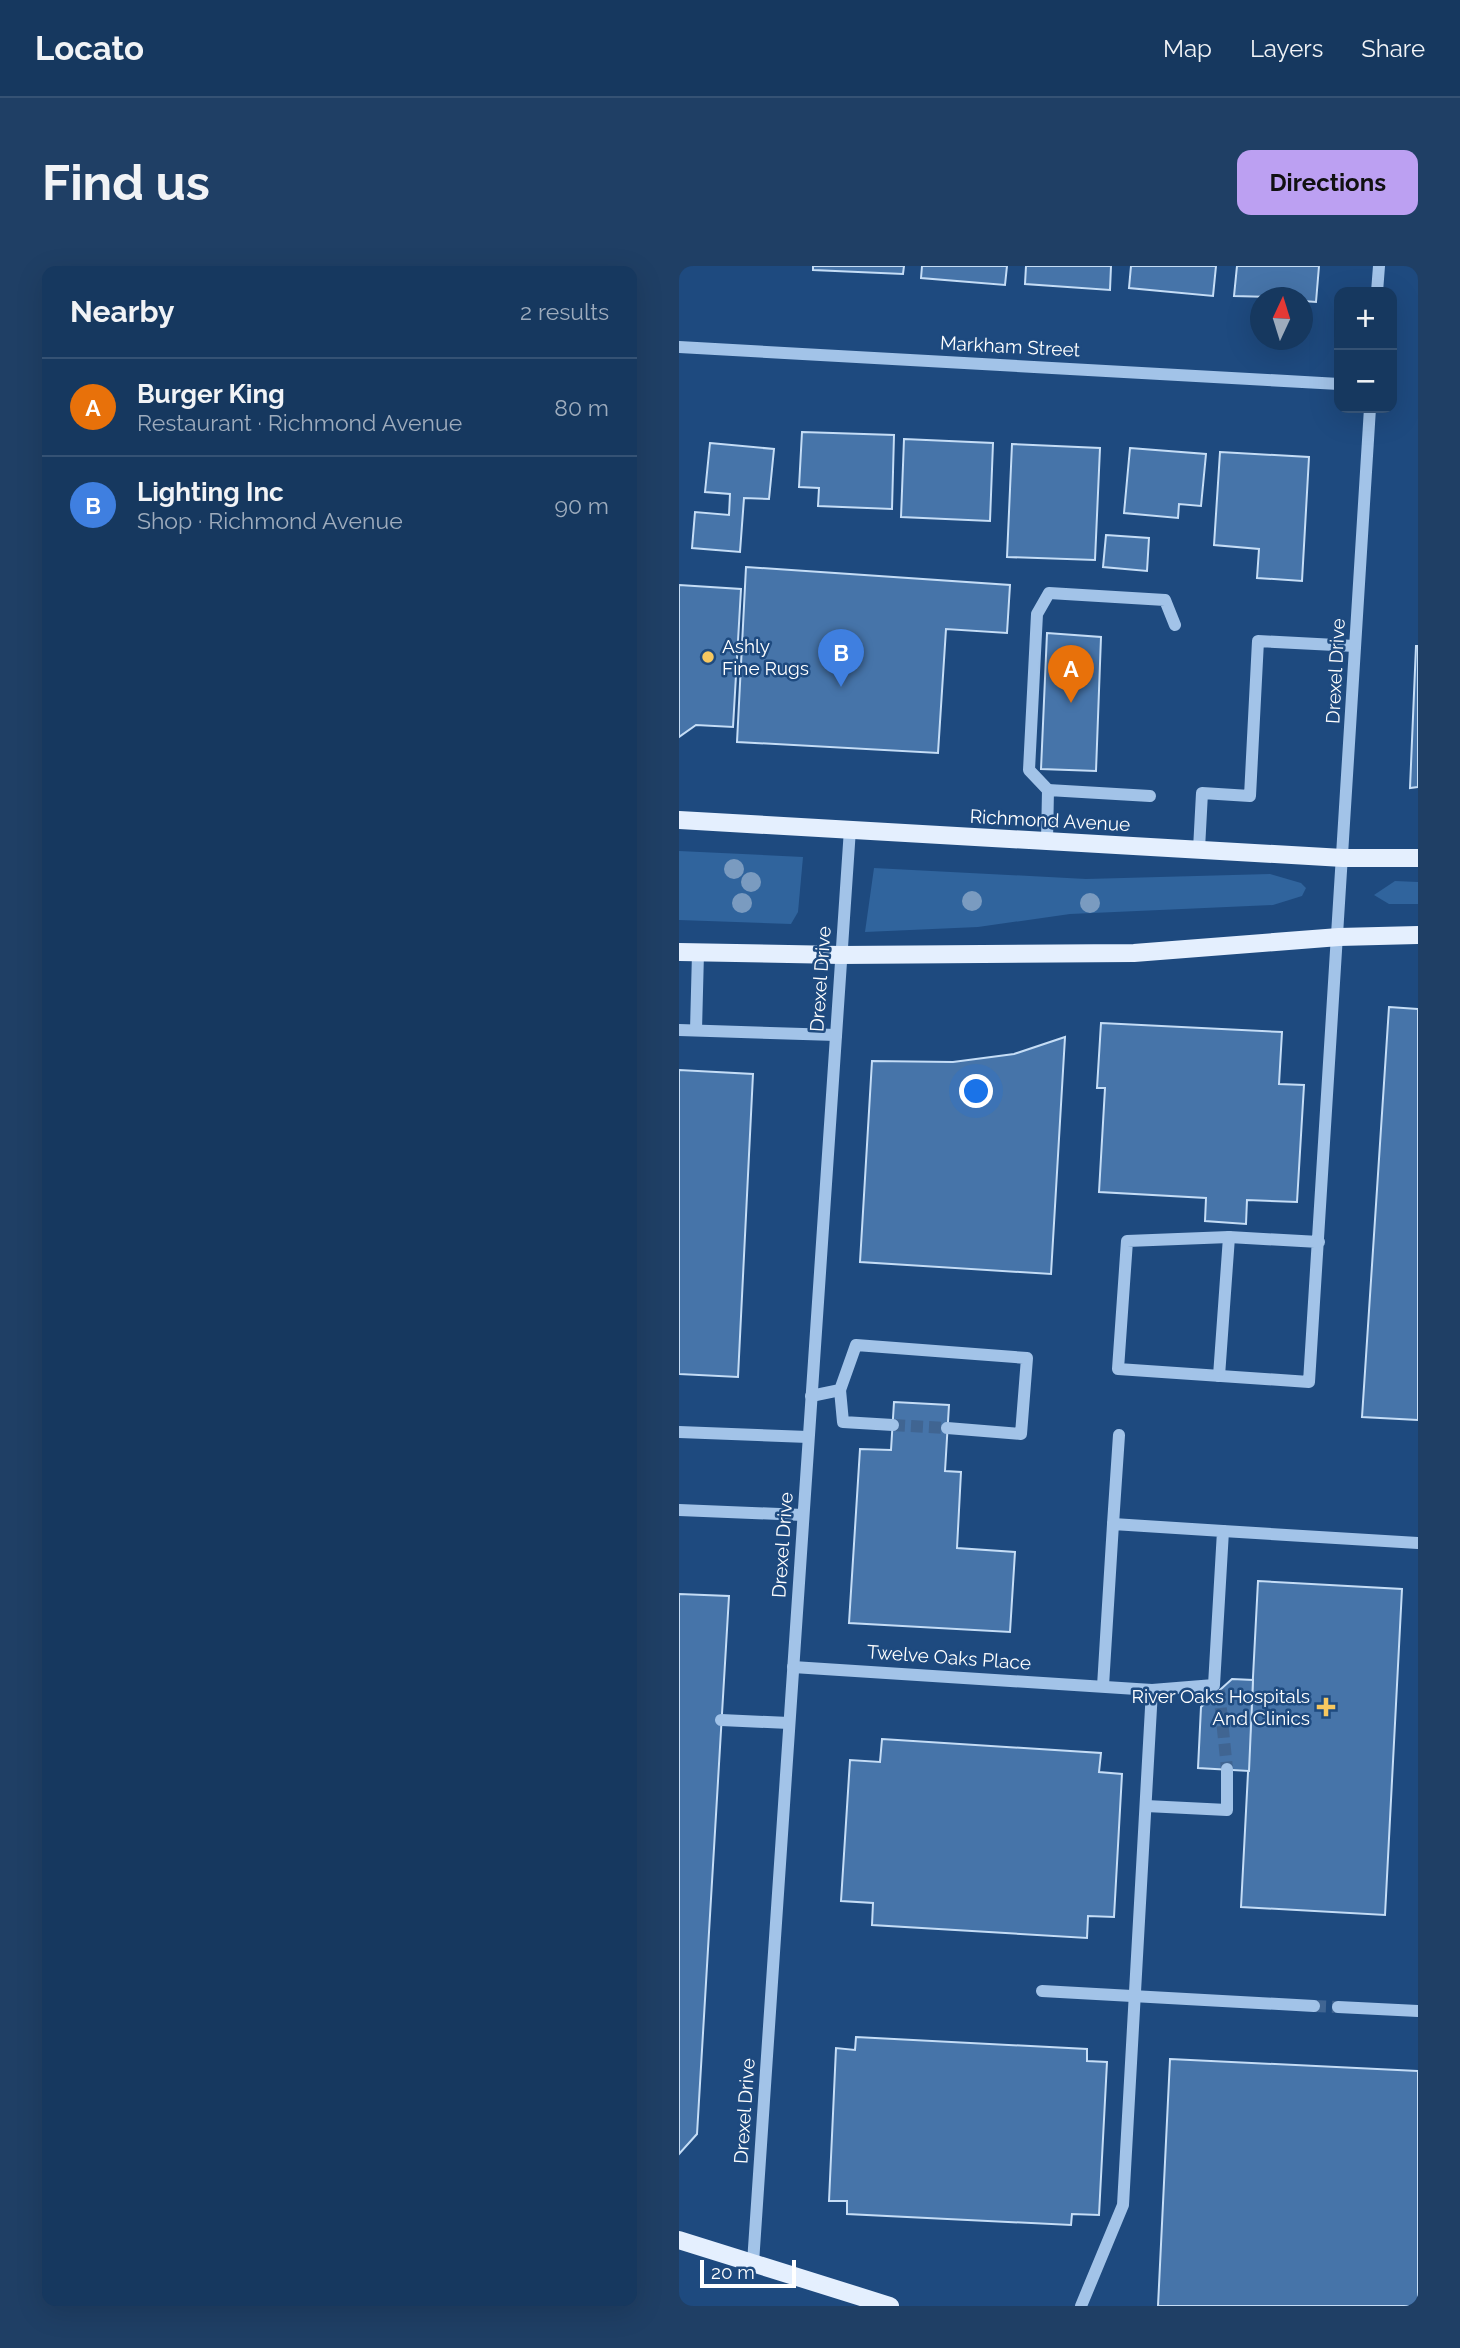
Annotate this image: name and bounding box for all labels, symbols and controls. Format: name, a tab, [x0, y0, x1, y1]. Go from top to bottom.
text: Locato	[35, 29, 144, 68]
text: Map	[1163, 34, 1212, 63]
text: Layers	[1250, 34, 1323, 63]
text: Share	[1361, 34, 1425, 63]
button: Directions	[1237, 150, 1418, 215]
text: Find us	[42, 154, 210, 211]
north arrow	[1250, 287, 1313, 350]
map controls	[1334, 287, 1397, 413]
button: +	[1334, 287, 1397, 350]
text: Nearby	[70, 294, 174, 329]
text: 2 results	[520, 298, 609, 325]
street label: Markham Street	[939, 331, 1081, 361]
button: −	[1334, 350, 1397, 413]
text: Burger King	[137, 379, 285, 409]
text: A	[85, 394, 101, 421]
text: 80 m	[554, 394, 609, 421]
text: Restaurant · Richmond Avenue	[137, 409, 462, 436]
text: Lighting Inc	[137, 477, 284, 507]
text: B	[85, 492, 101, 519]
text: 90 m	[554, 492, 609, 519]
text: Shop · Richmond Avenue	[137, 507, 403, 534]
street label: Drexel Drive	[1321, 618, 1349, 724]
pin: B	[818, 629, 864, 687]
place label: Ashly Fine Rugs	[722, 635, 809, 679]
pin: A	[1048, 645, 1094, 703]
marker: Ashly Fine Rugs	[700, 649, 716, 665]
street label: Richmond Avenue	[969, 805, 1131, 835]
street label: Drexel Drive	[805, 925, 835, 1033]
your location	[959, 1074, 993, 1108]
street label: Drexel Drive	[767, 1491, 797, 1599]
street label: Twelve Oaks Place	[866, 1640, 1032, 1674]
place label: River Oaks Hospitals And Clinics	[1132, 1685, 1310, 1729]
marker: River Oaks Hospitals And Clinics	[1316, 1697, 1336, 1717]
street label: Drexel Drive	[729, 2057, 759, 2165]
scale bar	[700, 2257, 796, 2289]
text: 20 m	[711, 2261, 755, 2283]

